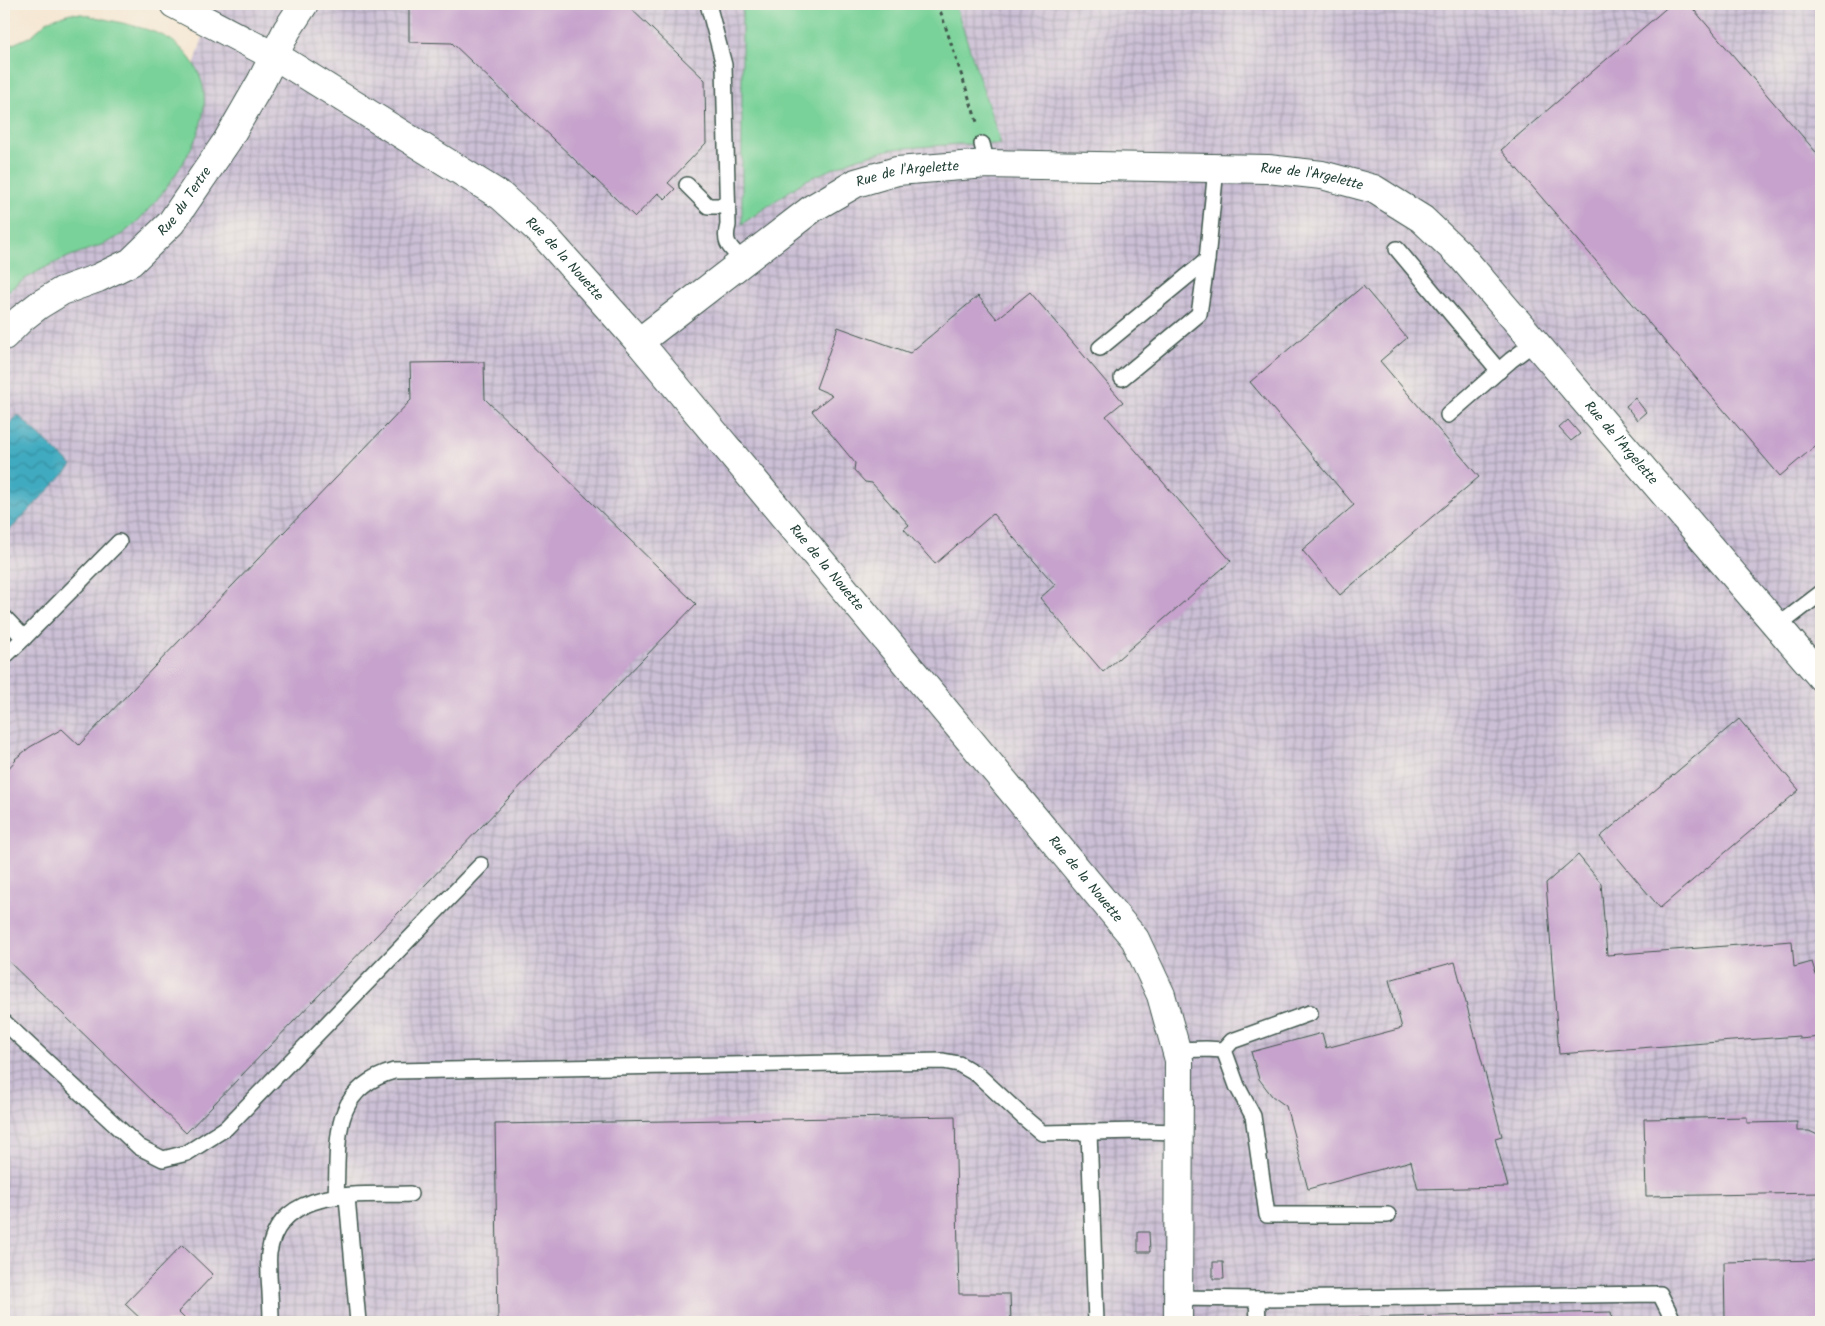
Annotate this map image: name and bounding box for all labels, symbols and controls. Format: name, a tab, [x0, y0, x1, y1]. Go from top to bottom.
street label: Rue de l'Argelette	[853, 155, 960, 193]
street label: Rue de l'Argelette	[1260, 158, 1366, 197]
street label: Rue du Tertre	[153, 162, 218, 241]
street label: Rue de la Nouette	[520, 212, 609, 307]
street label: Rue de l'Argelette	[1579, 396, 1664, 490]
street label: Rue de la Nouette	[784, 519, 870, 617]
street label: Rue de la Nouette	[1043, 831, 1129, 928]

